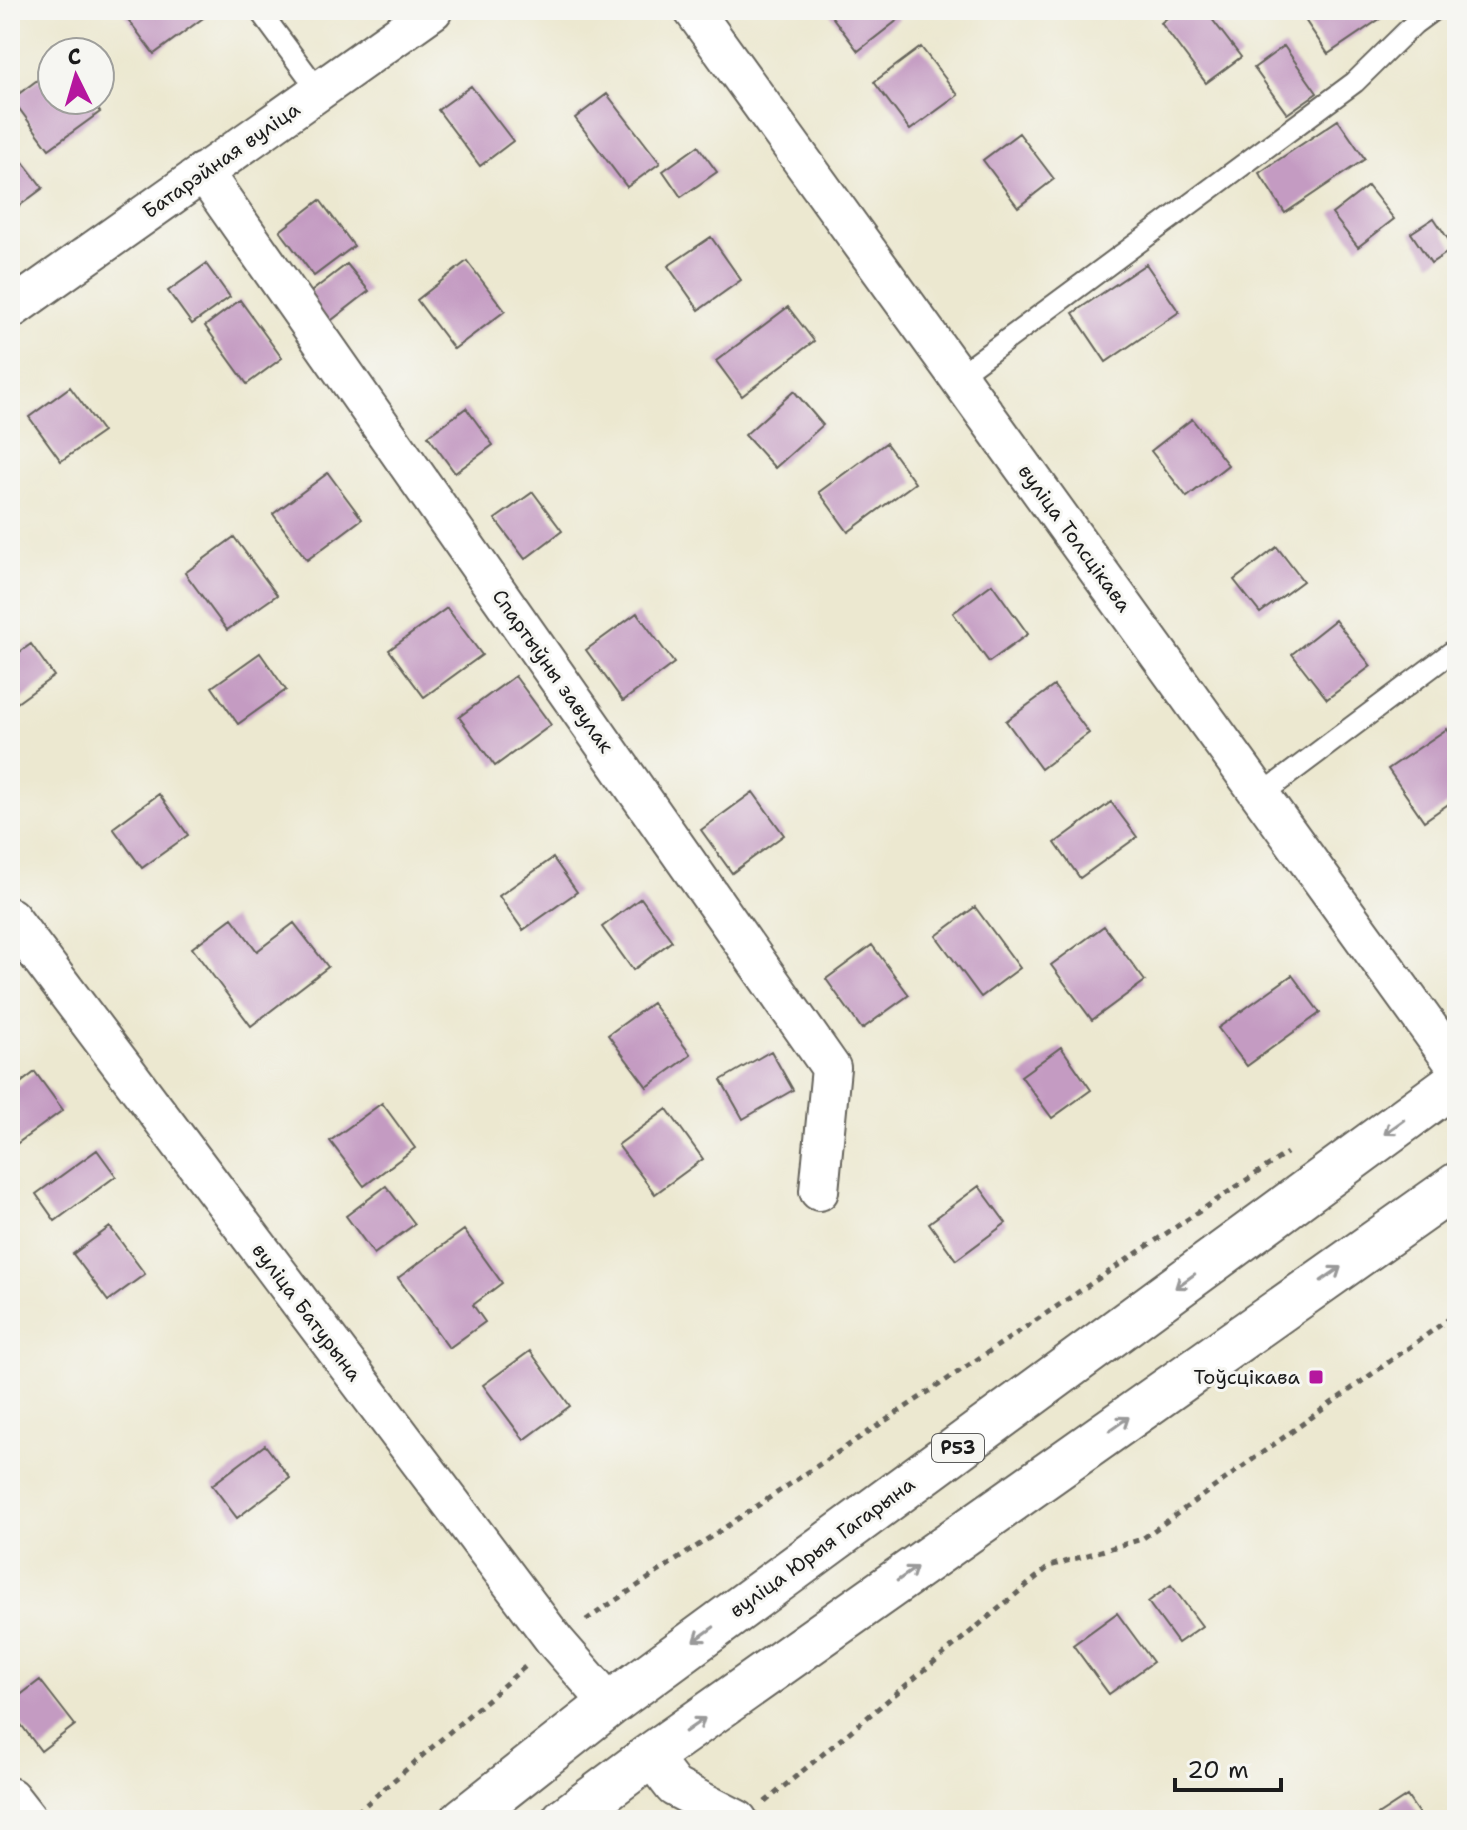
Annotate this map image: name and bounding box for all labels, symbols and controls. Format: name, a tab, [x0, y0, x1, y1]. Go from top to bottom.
north arrow	[36, 36, 116, 116]
text: С	[66, 42, 82, 72]
street label: Батарэйная вуліца	[137, 96, 305, 224]
street label: вуліца Толсцікава	[1013, 459, 1138, 617]
street label: Спартыўны завулак	[487, 584, 620, 758]
one-way arrow	[1384, 1118, 1405, 1135]
street label: вуліца Батурына	[247, 1238, 368, 1387]
one-way arrow	[1320, 1266, 1342, 1282]
one-way arrow	[1174, 1273, 1196, 1289]
place label: Тоўсцікава	[1193, 1364, 1301, 1390]
marker: Тоўсцікава	[1307, 1368, 1325, 1386]
one-way arrow	[1108, 1416, 1130, 1432]
road number: Р53	[932, 1434, 984, 1462]
street label: вуліца Юрыя Гагарына	[724, 1471, 920, 1623]
one-way arrow	[895, 1566, 917, 1582]
one-way arrow	[694, 1626, 716, 1642]
one-way arrow	[683, 1716, 705, 1733]
scale bar	[1175, 1742, 1281, 1792]
text: 20 m	[1187, 1754, 1249, 1786]

